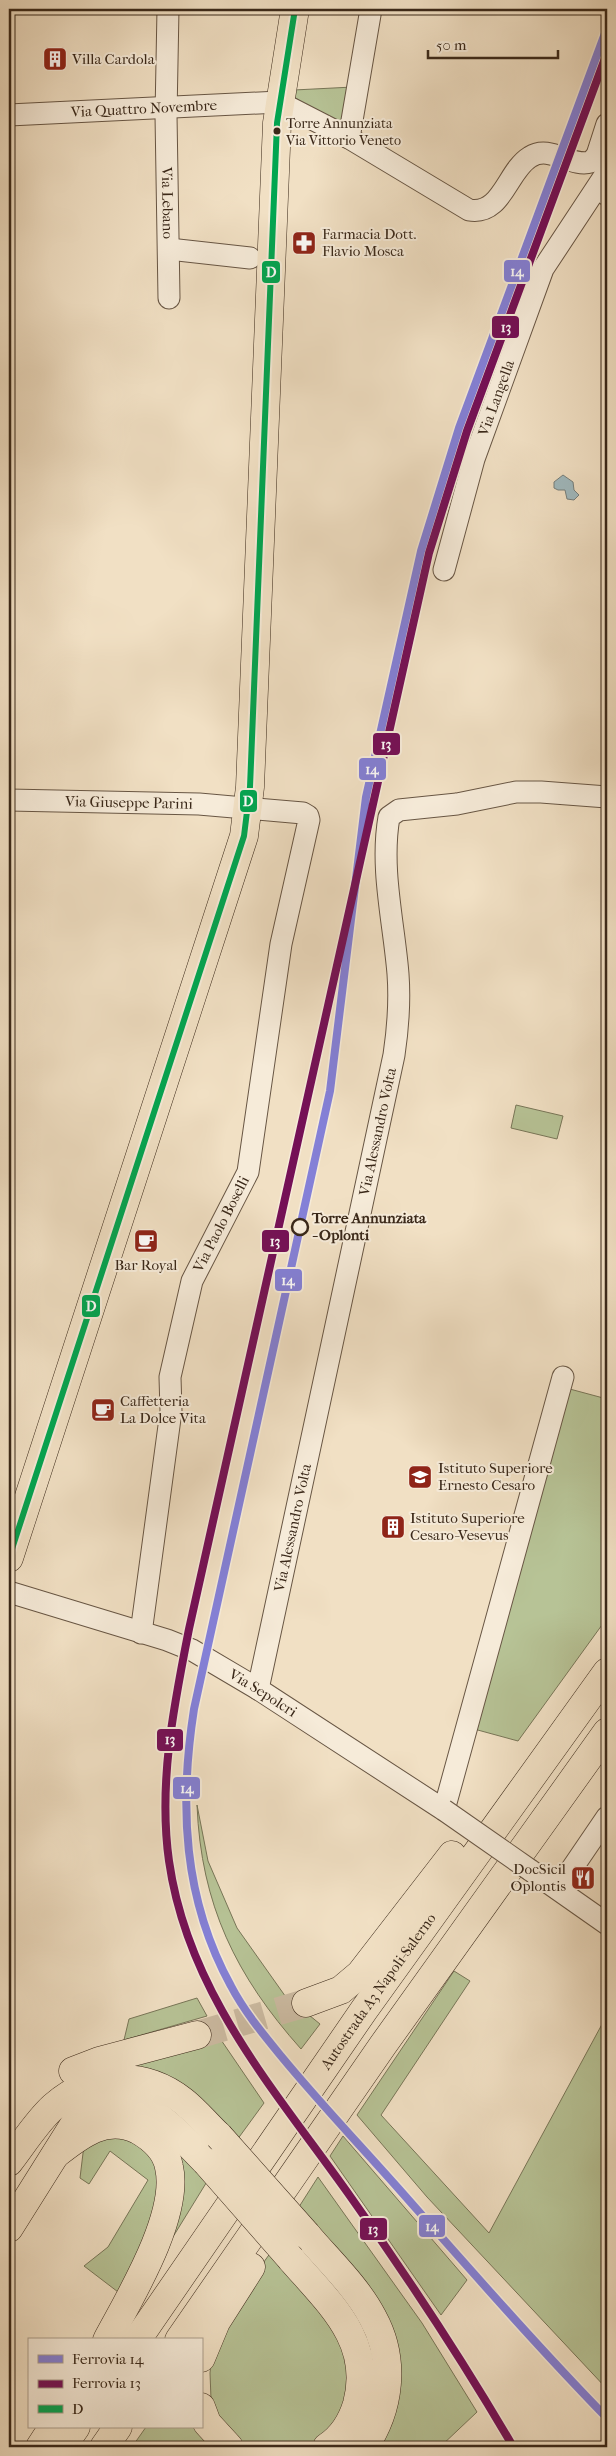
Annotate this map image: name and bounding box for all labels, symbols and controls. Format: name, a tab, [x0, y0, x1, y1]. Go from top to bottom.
scale bar	[428, 28, 558, 60]
text: 50 m	[436, 36, 467, 54]
building icon: Villa Cardola	[42, 46, 68, 72]
place label: Villa Cardola	[71, 50, 156, 68]
street label: Via Quattro Novembre	[69, 96, 218, 121]
place label: Torre Annunziata Via Vittorio Veneto	[285, 115, 401, 149]
marker: Torre Annunziata Via Vittorio Veneto	[272, 126, 282, 136]
street label: Via Lebano	[158, 166, 177, 239]
place label: Farmacia Dott. Flavio Mosca	[322, 225, 417, 260]
pharmacy icon: Farmacia Dott. Flavio Mosca	[291, 230, 317, 256]
line badge: 14	[503, 259, 531, 283]
line badge: D	[261, 260, 281, 284]
text: 14	[510, 263, 524, 280]
text: D	[266, 264, 277, 281]
line badge: 13	[491, 315, 520, 339]
text: 13	[501, 319, 512, 336]
street label: Via Langella	[474, 356, 519, 439]
line badge: 13	[372, 732, 401, 756]
text: 13	[381, 736, 392, 753]
line badge: 14	[358, 757, 387, 781]
text: 14	[365, 761, 379, 778]
line badge: D	[239, 789, 258, 813]
street label: Via Giuseppe Parini	[64, 792, 193, 813]
text: D	[243, 793, 254, 810]
street label: Via Alessandro Volta	[355, 1065, 400, 1198]
street label: Via Paolo Boselli	[189, 1172, 253, 1276]
place label: Torre Annunziata - Oplonti	[311, 1209, 427, 1244]
marker: Torre Annunziata - Oplonti	[291, 1218, 309, 1236]
cafe icon: Bar Royal	[133, 1228, 159, 1254]
line badge: 13	[261, 1229, 290, 1253]
text: 13	[270, 1233, 281, 1250]
place label: Bar Royal	[114, 1256, 178, 1274]
line badge: 14	[274, 1268, 303, 1292]
text: 14	[281, 1272, 295, 1289]
line badge: D	[81, 1294, 101, 1318]
text: D	[86, 1298, 97, 1315]
place label: Caffetteria La Dolce Vita	[120, 1392, 207, 1427]
cafe icon: Caffetteria La Dolce Vita	[90, 1397, 116, 1423]
place label: Istituto Superiore Ernesto Cesaro	[438, 1459, 553, 1494]
street label: Via Alessandro Volta	[270, 1461, 315, 1594]
school or university icon: Istituto Superiore Ernesto Cesaro	[407, 1464, 433, 1490]
place label: Istituto Superiore Cesaro-Vesevus	[410, 1509, 525, 1544]
building icon: Istituto Superiore Cesaro-Vesevus	[380, 1514, 406, 1540]
street label: Via Sepolcri	[225, 1664, 301, 1721]
line badge: 13	[156, 1728, 184, 1752]
text: 13	[165, 1731, 176, 1748]
line badge: 14	[172, 1776, 201, 1800]
text: 14	[180, 1780, 194, 1797]
place label: DocSicil Oplontis	[510, 1860, 566, 1895]
restaurant icon: DocSicil Oplontis	[570, 1865, 596, 1891]
street label: Autostrada A3 Napoli-Salerno	[316, 1909, 440, 2074]
line badge: 14	[418, 2214, 446, 2238]
line badge: 13	[359, 2217, 388, 2241]
text: 14	[425, 2218, 439, 2235]
text: 13	[368, 2221, 379, 2238]
legend	[28, 2338, 202, 2428]
text: Ferrovia 14	[72, 2350, 145, 2368]
text: Ferrovia 13	[72, 2374, 141, 2392]
text: D	[72, 2400, 83, 2418]

